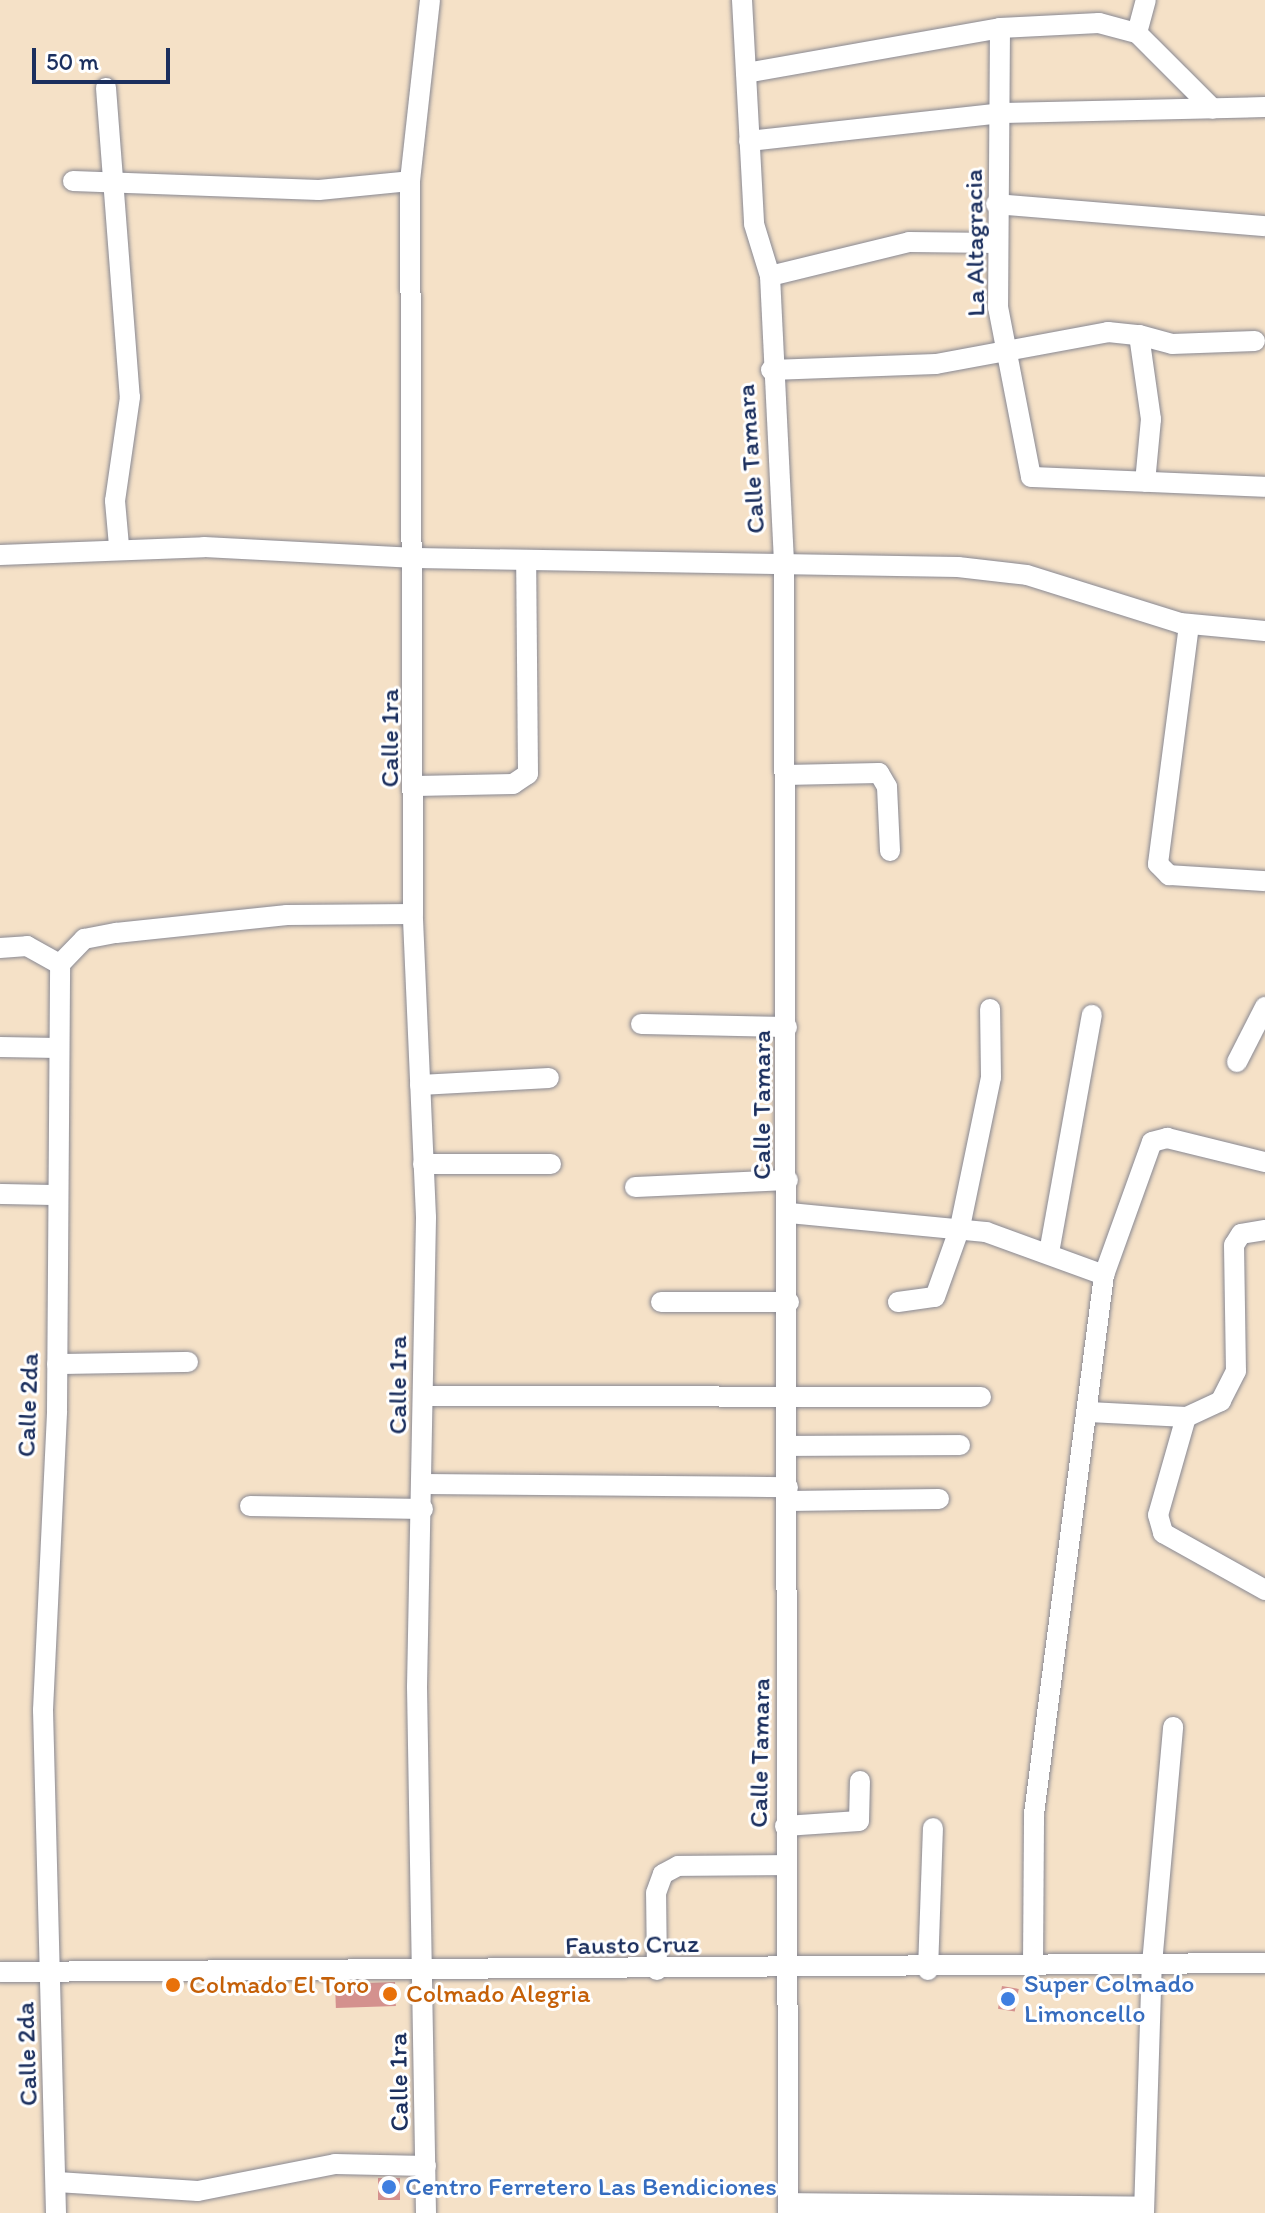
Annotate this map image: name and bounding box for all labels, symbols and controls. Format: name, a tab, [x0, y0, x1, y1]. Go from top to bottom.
scale bar	[36, 32, 174, 82]
text: 50 m	[46, 47, 99, 76]
street label: La Altagracia	[958, 169, 992, 317]
street label: Calle Tamara	[730, 385, 772, 533]
street label: Calle 1ra	[374, 688, 406, 788]
street label: Calle Tamara	[746, 1032, 778, 1178]
street label: Calle 1ra	[382, 1335, 414, 1435]
street label: Calle 2da	[11, 1352, 45, 1458]
street label: Calle Tamara	[743, 1679, 777, 1827]
street label: Fausto Cruz	[565, 1928, 699, 1962]
place label: Super Colmado Limoncello	[1024, 1968, 1193, 2030]
place label: Colmado El Toro	[189, 1969, 370, 2001]
marker: Colmado El Toro	[164, 1976, 182, 1994]
place label: Colmado Alegria	[406, 1978, 590, 2010]
marker: Colmado Alegria	[381, 1985, 399, 2003]
marker: Super Colmado Limoncello	[999, 1990, 1017, 2008]
street label: Calle 2da	[10, 2001, 44, 2107]
street label: Calle 1ra	[383, 2032, 415, 2132]
place label: Centro Ferretero Las Bendiciones	[405, 2171, 776, 2203]
marker: Centro Ferretero Las Bendiciones	[380, 2178, 398, 2196]

